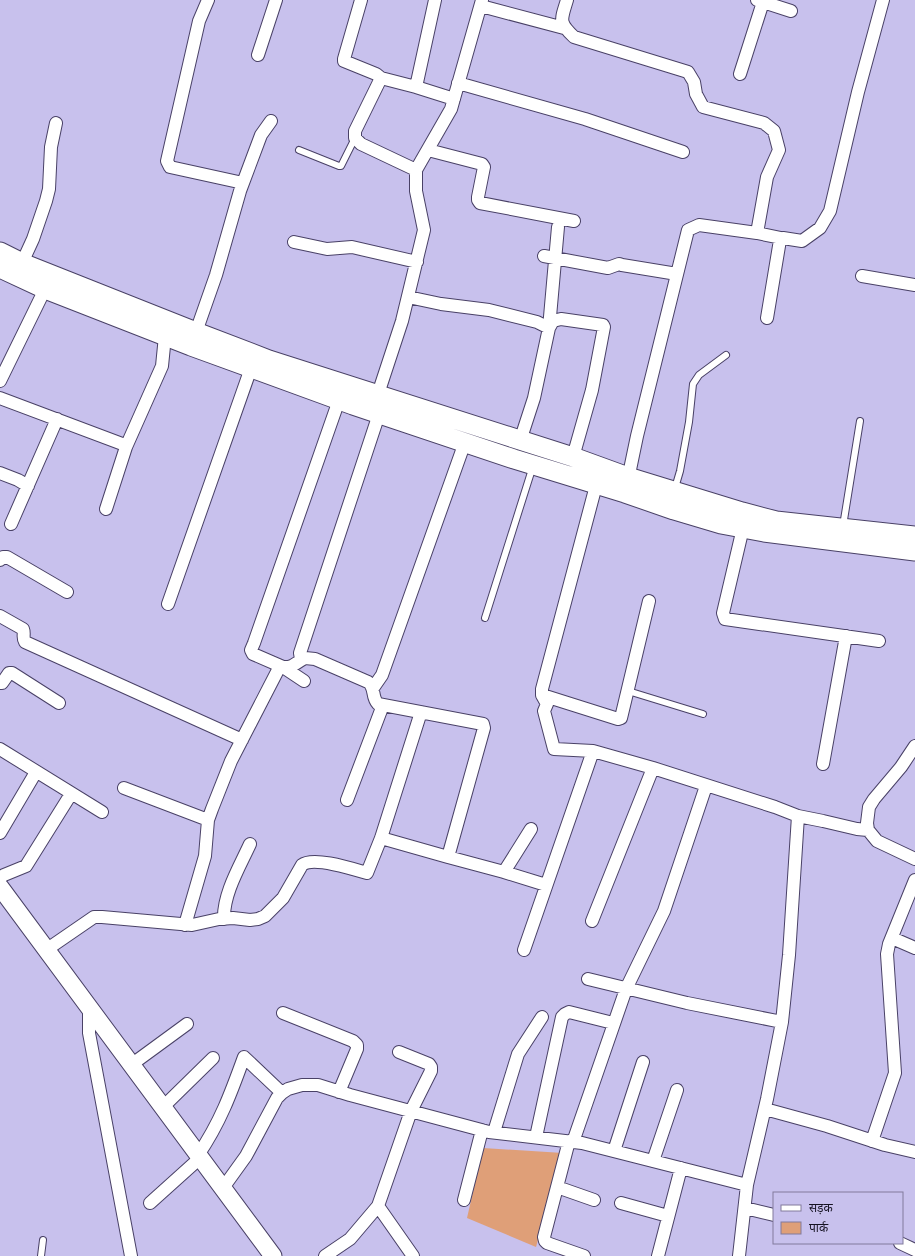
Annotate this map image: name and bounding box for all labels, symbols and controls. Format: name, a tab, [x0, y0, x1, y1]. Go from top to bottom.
legend	[773, 1192, 903, 1244]
text: सड़क	[809, 1201, 834, 1215]
text: पार्क	[809, 1221, 829, 1235]

